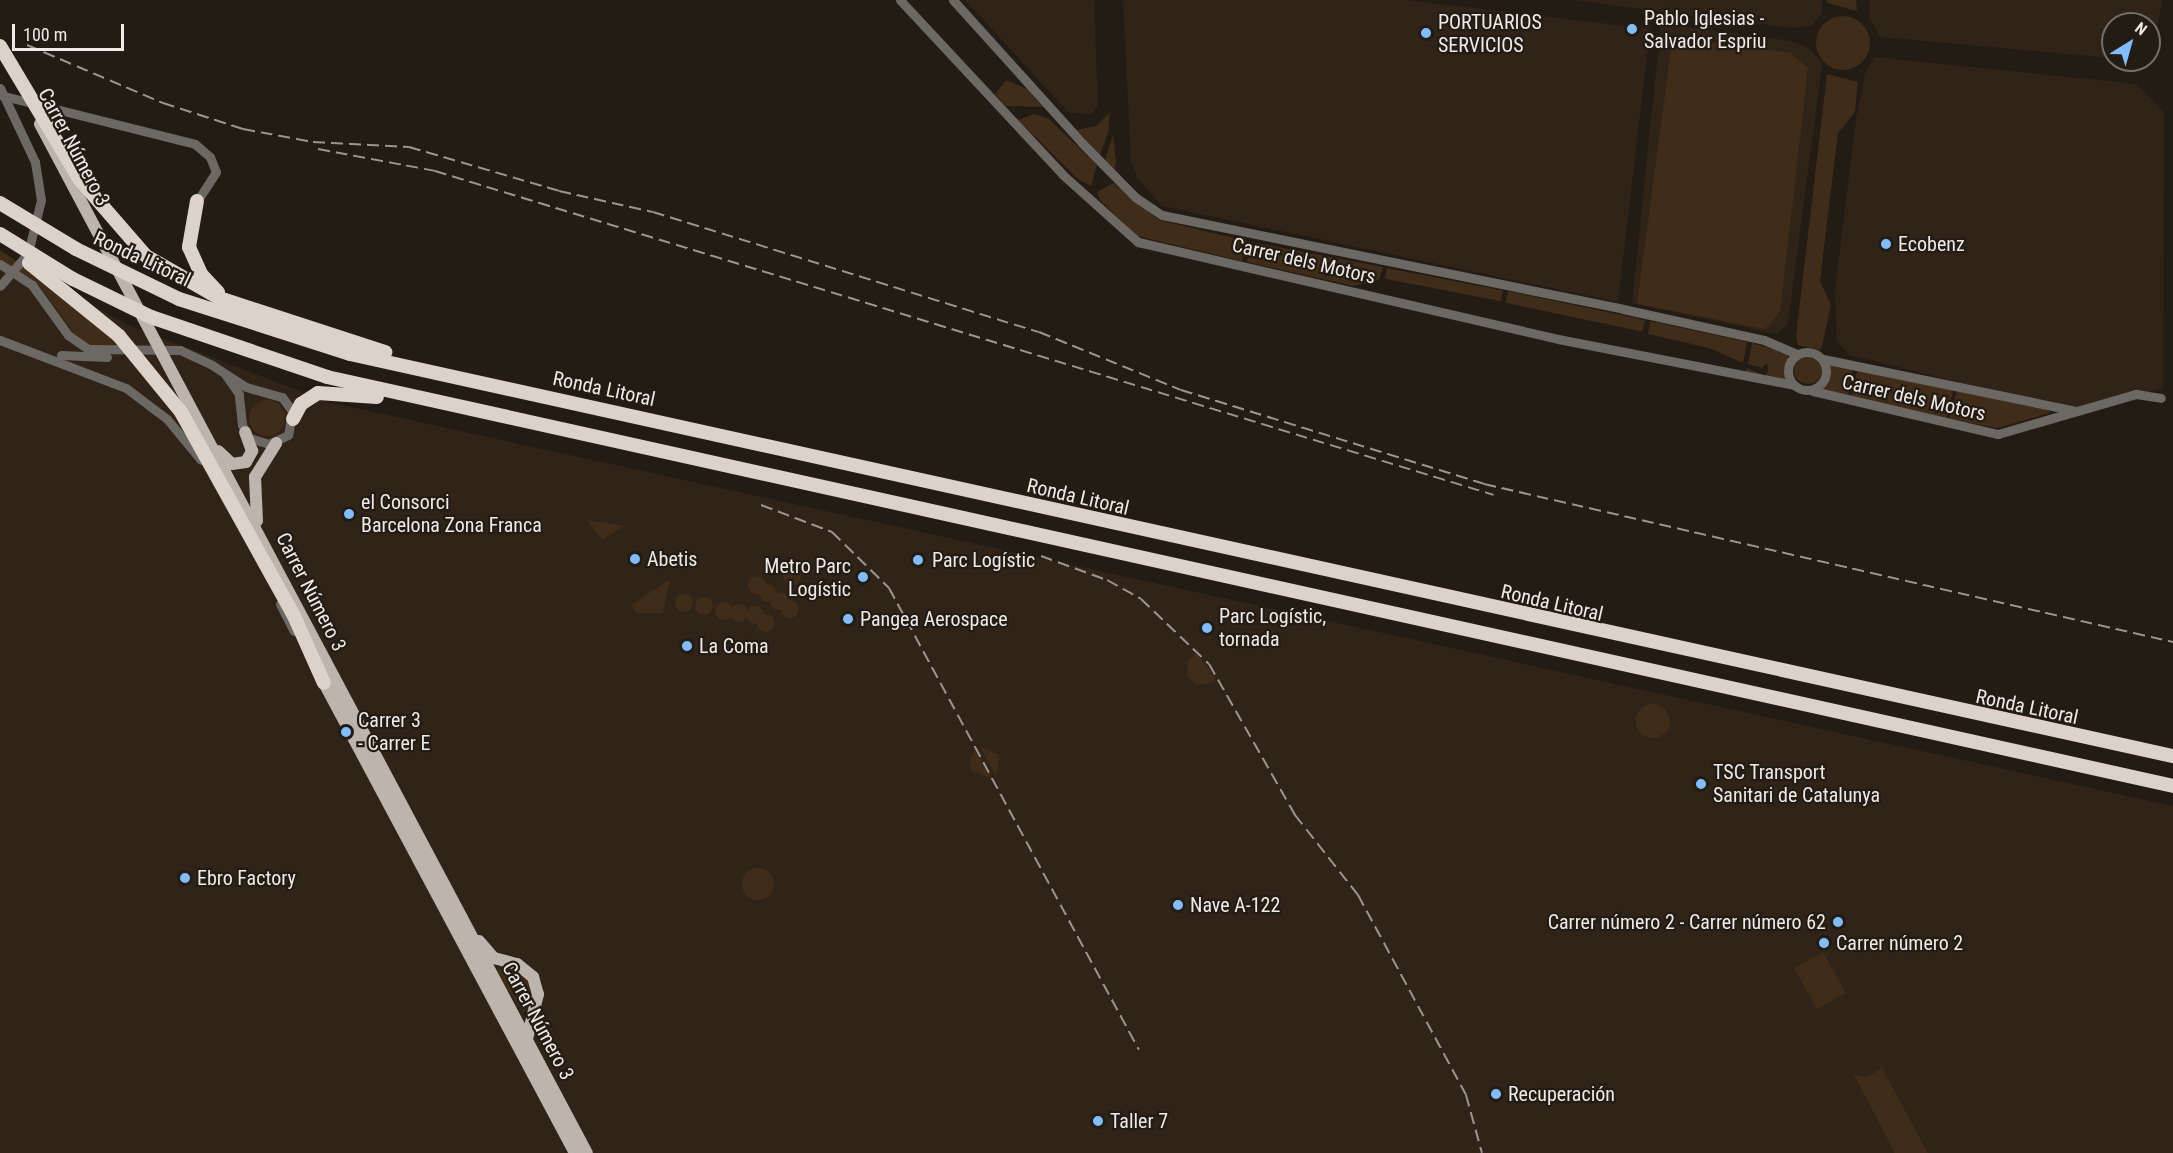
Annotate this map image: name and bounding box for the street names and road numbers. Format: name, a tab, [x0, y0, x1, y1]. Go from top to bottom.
street label: Carrer Número 3	[33, 84, 115, 210]
street label: Ronda Litoral	[90, 226, 194, 292]
street label: Carrer dels Motors	[1230, 233, 1378, 289]
street label: Ronda Litoral	[551, 366, 657, 412]
street label: Carrer dels Motors	[1840, 370, 1988, 426]
street label: Ronda Litoral	[1025, 474, 1131, 520]
street label: Carrer Número 3	[271, 529, 351, 655]
street label: Ronda Litoral	[1499, 580, 1605, 626]
street label: Ronda Litoral	[1974, 684, 2080, 730]
street label: Carrer Número 3	[497, 958, 579, 1084]

